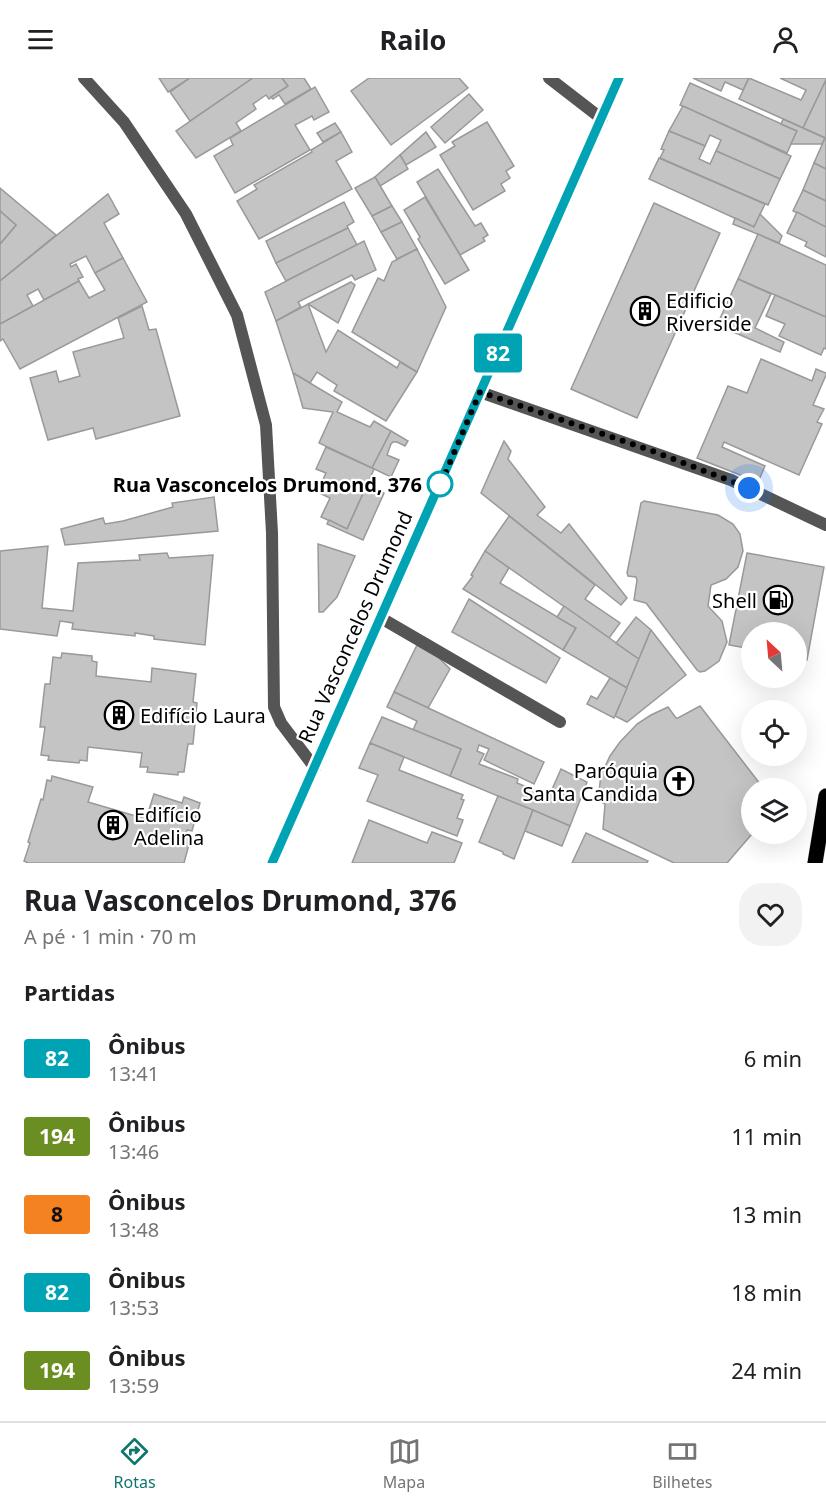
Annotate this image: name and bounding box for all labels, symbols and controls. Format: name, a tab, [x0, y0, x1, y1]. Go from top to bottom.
text: Railo	[380, 21, 446, 58]
icon: menu	[24, 23, 57, 56]
icon: person	[769, 23, 802, 56]
place label: Edificio Riverside	[666, 287, 752, 337]
building icon: Edificio Riverside	[629, 295, 661, 327]
line badge: 82	[471, 334, 525, 372]
text: 82	[486, 339, 510, 367]
place label: Rua Vasconcelos Drumond, 376	[113, 471, 422, 498]
marker: Rua Vasconcelos Drumond, 376	[427, 471, 453, 497]
your location	[734, 473, 764, 503]
street label: Rua Vasconcelos Drumond	[292, 507, 418, 747]
fuel station icon: Shell	[762, 584, 794, 616]
place label: Shell	[712, 587, 757, 614]
north arrow	[741, 622, 807, 688]
map controls	[741, 622, 807, 844]
building icon: Edifício Laura	[103, 699, 135, 731]
button: locate	[741, 700, 807, 766]
place label: Edifício Laura	[140, 702, 266, 729]
place label: Paróquia Santa Candida	[523, 757, 658, 807]
church icon: Paróquia Santa Candida	[663, 765, 695, 797]
button: layers	[741, 778, 807, 844]
place label: Edifício Adelina	[134, 801, 204, 851]
building icon: Edifício Adelina	[97, 809, 129, 841]
text: Rua Vasconcelos Drumond, 376	[24, 881, 457, 919]
button: heart	[739, 883, 802, 946]
text: A pé · 1 min · 70 m	[24, 923, 197, 950]
text: Partidas	[24, 977, 115, 1007]
text: Ônibus	[108, 1030, 186, 1060]
text: 6 min	[744, 1043, 802, 1073]
text: 82	[45, 1044, 69, 1072]
text: 13:41	[108, 1060, 159, 1087]
text: Ônibus	[108, 1108, 186, 1138]
text: 11 min	[731, 1121, 802, 1151]
text: 194	[39, 1122, 75, 1150]
text: 13:46	[108, 1138, 159, 1165]
text: Ônibus	[108, 1186, 186, 1216]
text: 13 min	[731, 1199, 802, 1229]
text: 8	[51, 1200, 63, 1228]
text: 13:48	[108, 1216, 159, 1243]
text: Ônibus	[108, 1264, 186, 1294]
text: 18 min	[731, 1277, 802, 1307]
text: 82	[45, 1278, 69, 1306]
text: 13:53	[108, 1294, 159, 1321]
text: Ônibus	[108, 1342, 186, 1372]
text: 24 min	[731, 1355, 802, 1385]
text: 194	[39, 1356, 75, 1384]
text: 13:59	[108, 1372, 159, 1399]
tab: Rotas	[114, 1435, 156, 1493]
tab: Mapa	[383, 1435, 425, 1493]
tab: Bilhetes	[652, 1435, 712, 1493]

